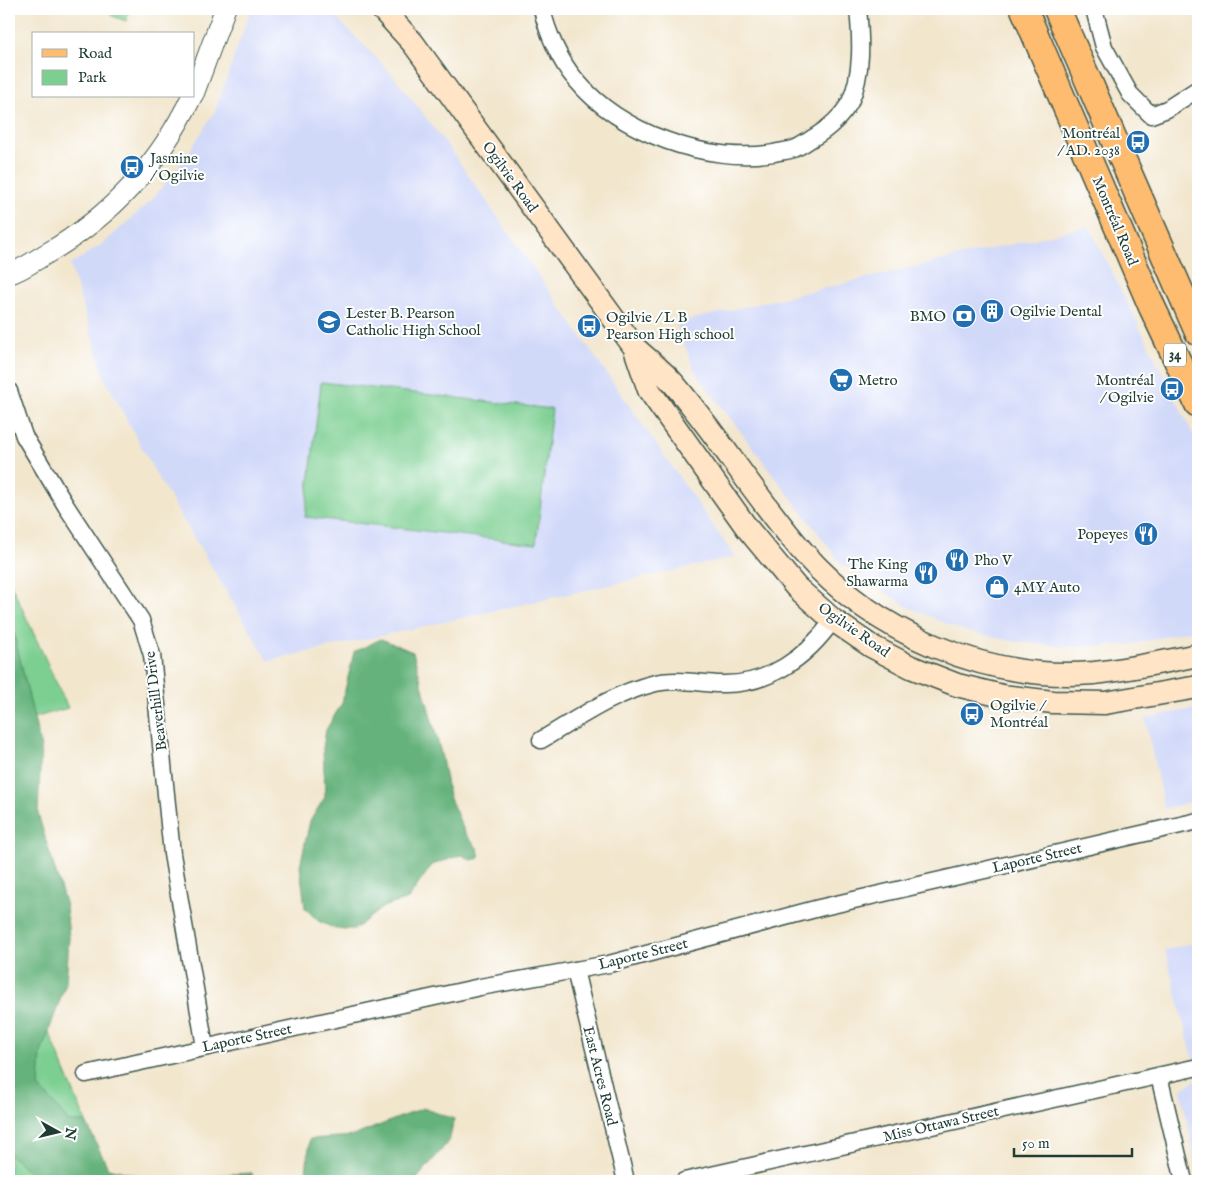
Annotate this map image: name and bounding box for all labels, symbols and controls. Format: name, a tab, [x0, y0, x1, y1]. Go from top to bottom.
legend	[32, 32, 195, 98]
text: Road	[78, 44, 113, 63]
text: Park	[78, 68, 108, 87]
place label: Montréal / AD. 2038	[1057, 124, 1121, 160]
bus stop icon: Montréal / AD. 2038	[1125, 129, 1151, 155]
street label: Ogilvie Road	[478, 138, 543, 217]
place label: Jasmine / Ogilvie	[148, 149, 204, 185]
bus stop icon: Jasmine / Ogilvie	[119, 154, 145, 180]
street label: Montréal Road	[1088, 173, 1143, 269]
building icon: Ogilvie Dental	[979, 298, 1005, 324]
place label: Ogilvie Dental	[1010, 302, 1103, 321]
bank icon: BMO	[951, 303, 977, 329]
place label: Lester B. Pearson Catholic High School	[346, 304, 482, 340]
place label: BMO	[910, 307, 946, 326]
place label: Ogilvie / L B Pearson High school	[606, 308, 735, 344]
school or university icon: Lester B. Pearson Catholic High School	[316, 309, 342, 335]
bus stop icon: Ogilvie / L B Pearson High school	[576, 313, 602, 339]
road number: 34	[1164, 344, 1186, 366]
supermarket icon: Metro	[828, 367, 854, 393]
place label: Metro	[858, 371, 898, 390]
place label: Montréal / Ogilvie	[1096, 371, 1155, 407]
bus stop icon: Montréal / Ogilvie	[1159, 376, 1185, 402]
restaurant icon: Popeyes	[1133, 521, 1159, 547]
place label: Popeyes	[1077, 525, 1128, 544]
restaurant icon: Pho V	[944, 547, 970, 573]
place label: Pho V	[974, 551, 1013, 570]
place label: The King Shawarma	[846, 555, 909, 591]
restaurant icon: The King Shawarma	[913, 560, 939, 586]
shop icon: 4MY Auto	[984, 574, 1010, 600]
place label: 4MY Auto	[1014, 578, 1080, 597]
street label: Ogilvie Road	[814, 598, 894, 662]
street label: Beaverhill Drive	[140, 650, 172, 752]
place label: Ogilvie / Montréal	[990, 696, 1049, 732]
bus stop icon: Ogilvie / Montréal	[959, 701, 985, 727]
street label: Laporte Street	[990, 838, 1084, 878]
street label: Laporte Street	[596, 934, 690, 974]
street label: Laporte Street	[200, 1019, 294, 1057]
street label: East Acres Road	[578, 1024, 622, 1129]
street label: Miss Ottawa Street	[881, 1101, 1001, 1147]
north arrow	[32, 1108, 82, 1158]
text: N	[60, 1125, 80, 1141]
scale bar	[1014, 1125, 1132, 1157]
text: 50 m	[1022, 1134, 1050, 1153]

